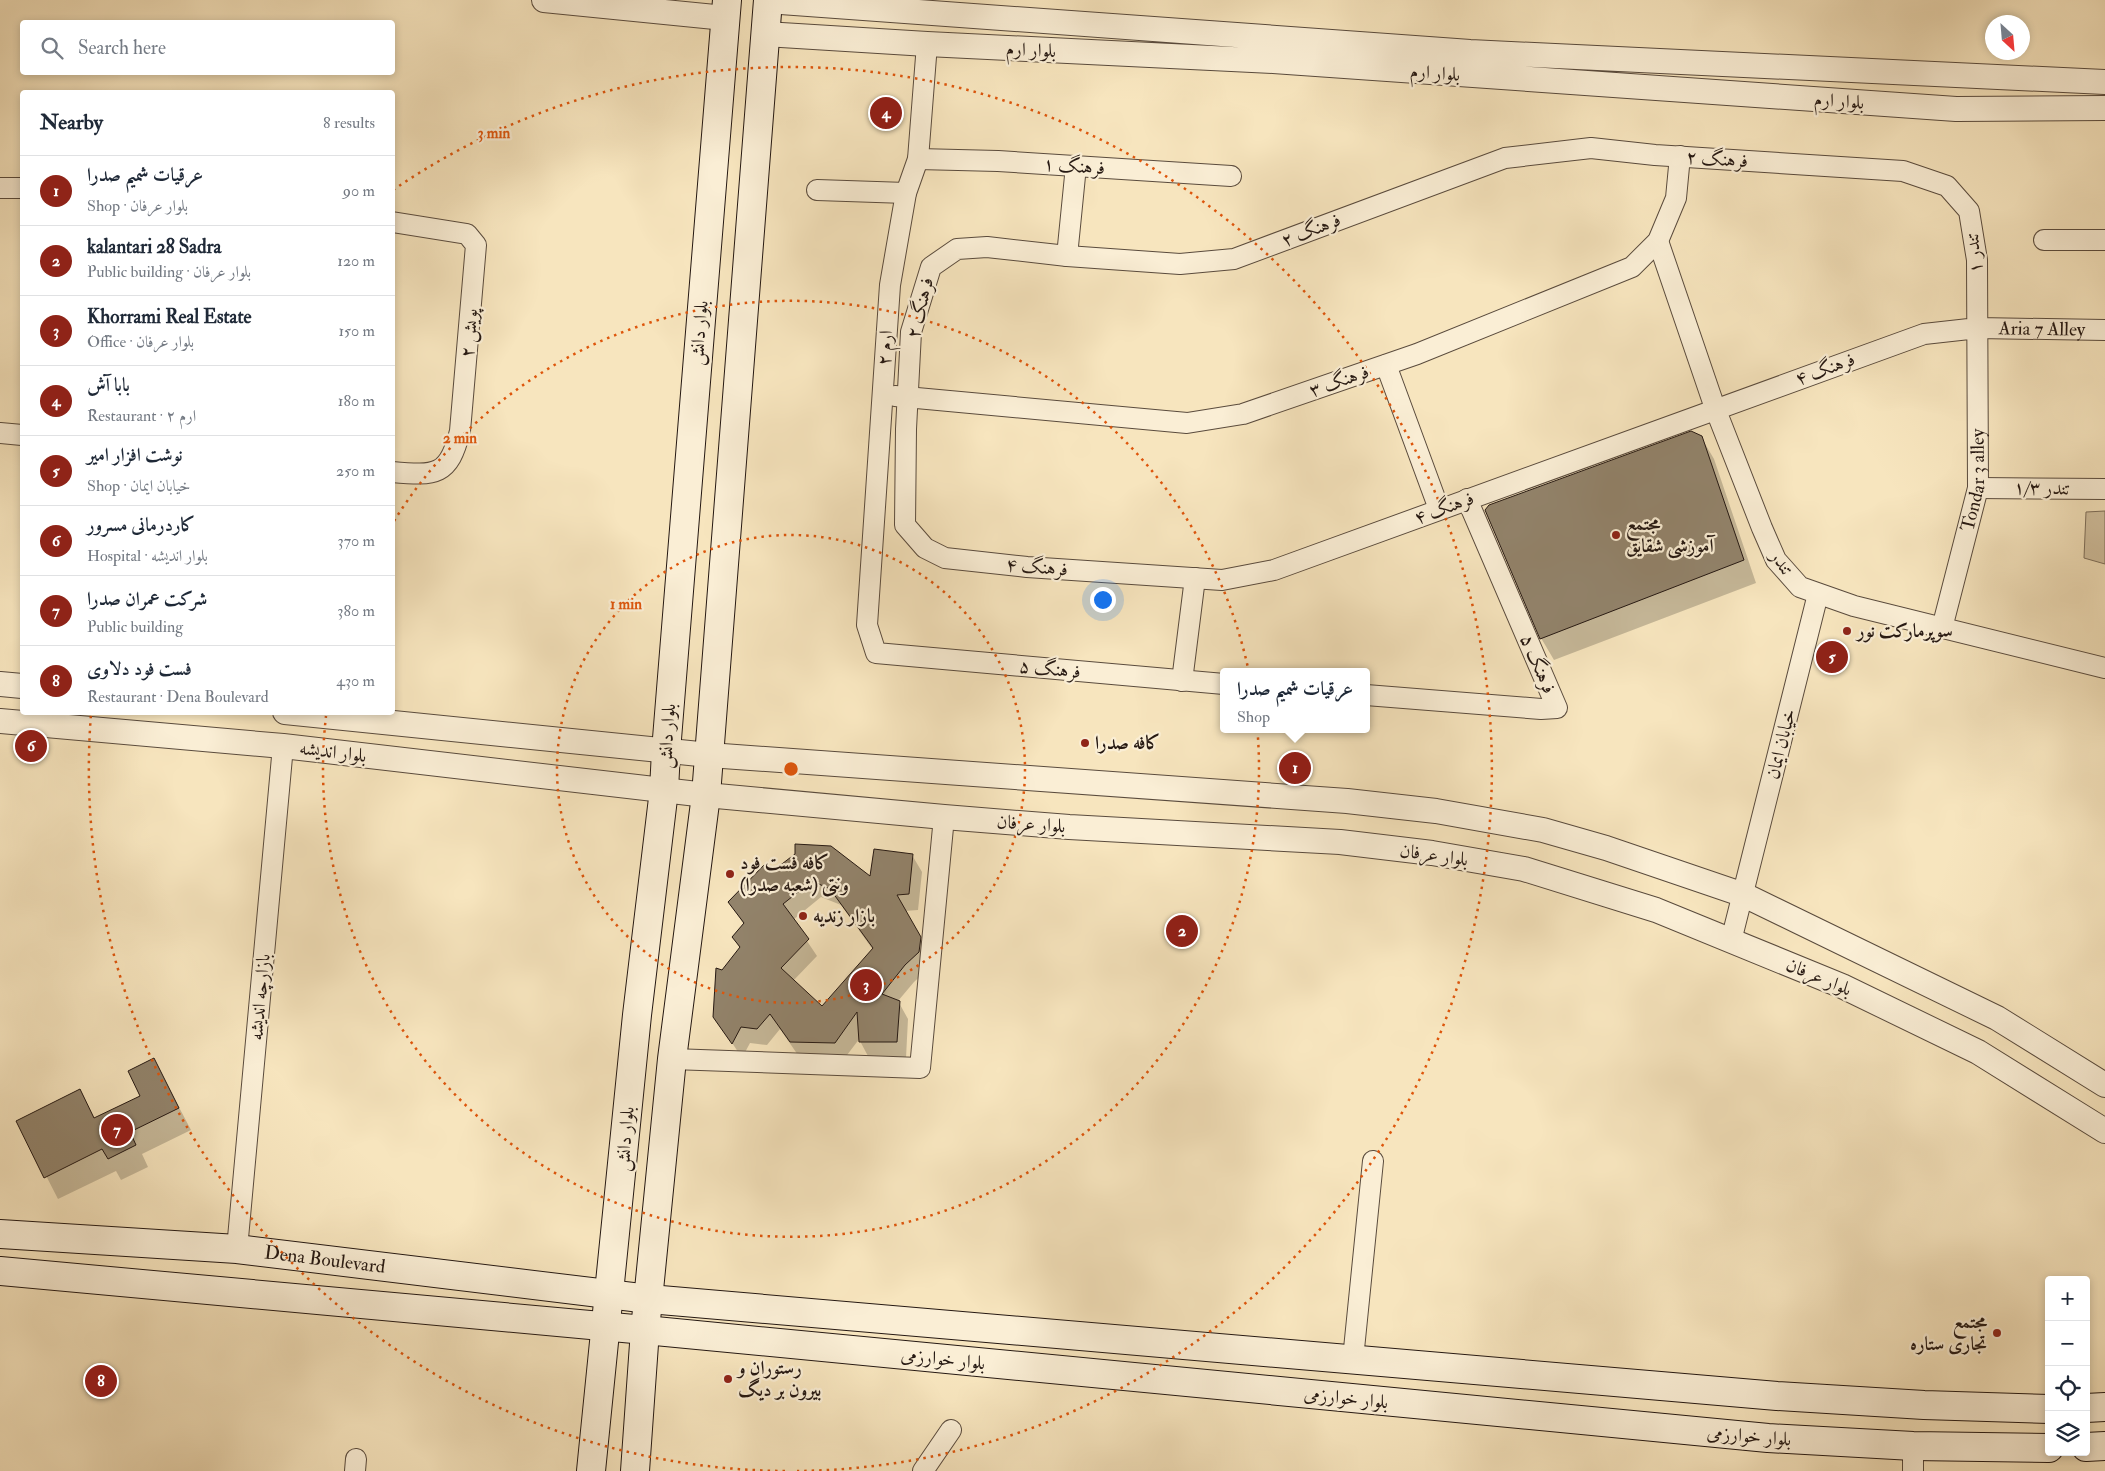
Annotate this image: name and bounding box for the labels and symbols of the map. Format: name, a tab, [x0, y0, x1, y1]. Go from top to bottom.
north arrow	[1985, 15, 2030, 60]
street label: بلوار ارم	[1005, 37, 1057, 67]
street label: بلوار ارم	[1409, 59, 1461, 91]
street label: بلوار ارم	[1813, 87, 1865, 119]
pin: 4	[870, 94, 902, 132]
text: 3 min	[478, 124, 510, 143]
street label: فرهنگ ۲	[1685, 144, 1749, 173]
street label: فرهنگ ۱	[1042, 151, 1106, 180]
street label: فرهنگ ۲	[1277, 207, 1344, 252]
street label: تندر ۱	[1960, 231, 1988, 275]
street label: فرهنگ ۲	[900, 275, 939, 341]
street label: بلوار دانش	[684, 299, 715, 367]
street label: پویش ۲	[455, 306, 484, 359]
street label: Aria 7 Alley	[1997, 316, 2086, 342]
street label: ارم ۲	[872, 329, 902, 367]
street label: فرهنگ ۴	[1791, 346, 1858, 391]
street label: فرهنگ ۳	[1305, 359, 1372, 402]
street label: Tondar 3 alley	[1955, 428, 1990, 534]
text: 2 min	[443, 429, 477, 448]
street label: تندر ۱/۳	[2013, 476, 2071, 500]
street label: فرهنگ ۴	[1410, 485, 1477, 530]
place label: مجتمع آموزشی شقایق	[1626, 512, 1716, 559]
marker: مجتمع آموزشی شقایق	[1610, 529, 1622, 541]
street label: تندر	[1764, 544, 1799, 580]
street label: فرهنگ ۴	[1005, 551, 1069, 582]
your location	[1090, 587, 1116, 613]
text: 1 min	[610, 595, 642, 614]
place label: سوپرمارکت نور	[1855, 619, 1953, 643]
marker: سوپرمارکت نور	[1841, 625, 1853, 637]
street label: فرهنگ ۵	[1515, 630, 1562, 697]
pin: 5	[1816, 638, 1848, 676]
street label: فرهنگ ۵	[1018, 653, 1082, 684]
street label: بلوار دانش	[653, 703, 682, 769]
street label: خیابان ایمان	[1761, 706, 1801, 782]
pin: 6	[15, 727, 47, 765]
place label: کافه صدرا	[1095, 731, 1160, 755]
street label: بلوار اندیشه	[298, 736, 368, 768]
marker: کافه صدرا	[1079, 737, 1091, 749]
pin: 1	[1279, 749, 1311, 787]
centre of rings	[782, 760, 800, 778]
street label: بلوار عرفان	[996, 810, 1066, 839]
street label: بلوار عرفان	[1398, 838, 1470, 873]
place label: کافه فست فود ونتی (شعبه صدرا)	[740, 851, 849, 897]
marker: کافه فست فود ونتی (شعبه صدرا)	[724, 868, 736, 880]
place label: بازار زندیه	[813, 904, 875, 928]
marker: بازار زندیه	[797, 910, 809, 922]
pin: 2	[1166, 912, 1198, 950]
street label: بلوار عرفان	[1782, 952, 1855, 1002]
street label: بازارچه اندیشه	[244, 953, 277, 1042]
pin: 3	[850, 966, 882, 1004]
street label: بلوار دانش	[610, 1105, 641, 1173]
pin: 7	[101, 1111, 133, 1149]
street label: Dena Boulevard	[263, 1240, 387, 1279]
place label: مجتمع تجاری ستاره	[1910, 1310, 1988, 1356]
marker: مجتمع تجاری ستاره	[1991, 1327, 2003, 1339]
street label: بلوار خوارزمی	[900, 1343, 986, 1375]
place label: رستوران و بیرون بر دیگ	[736, 1356, 822, 1402]
pin: 8	[85, 1362, 117, 1400]
marker: رستوران و بیرون بر دیگ	[722, 1373, 734, 1385]
street label: بلوار خوارزمی	[1303, 1382, 1389, 1414]
street label: بلوار خوارزمی	[1706, 1420, 1792, 1452]

